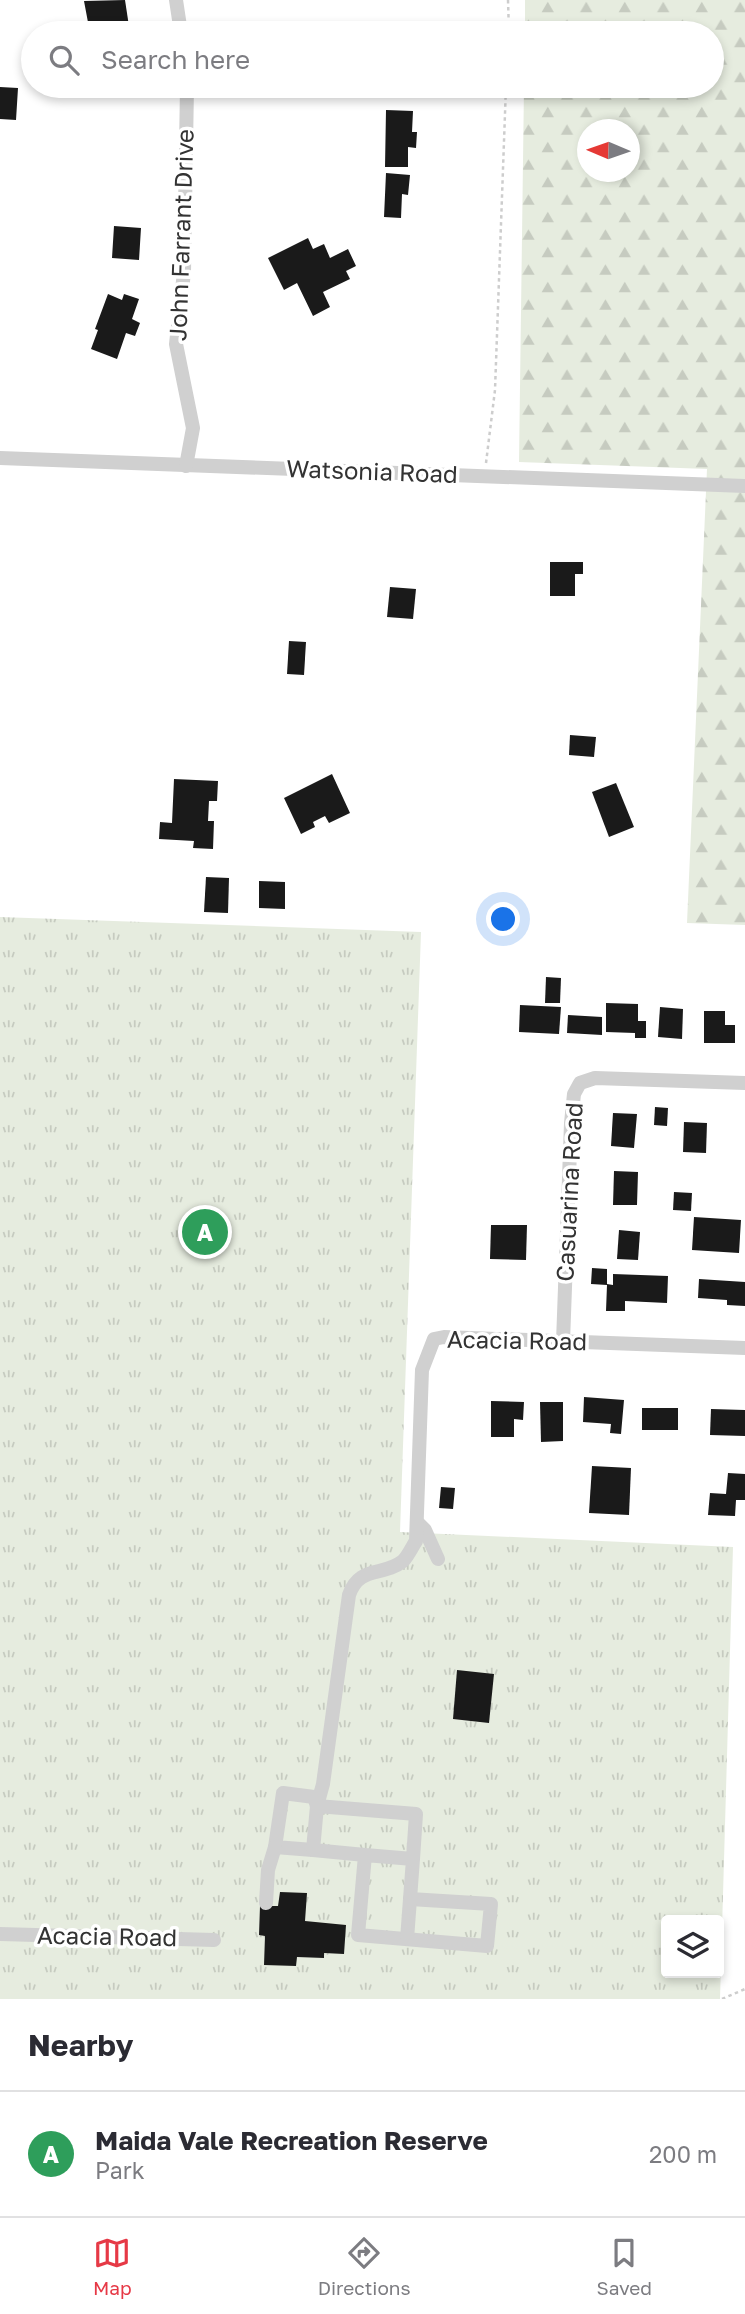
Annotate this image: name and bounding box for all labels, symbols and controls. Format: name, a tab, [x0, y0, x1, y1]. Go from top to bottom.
search box	[21, 21, 724, 98]
icon: search	[45, 41, 83, 79]
text: Search here	[101, 44, 250, 75]
north arrow	[577, 119, 640, 182]
street label: John Farrant Drive	[162, 128, 199, 342]
street label: Watsonia Road	[286, 453, 458, 488]
your location	[486, 902, 520, 936]
street label: Casuarina Road	[549, 1101, 588, 1282]
pin: A	[182, 1206, 228, 1258]
street label: Acacia Road	[447, 1324, 587, 1355]
map controls	[661, 1915, 724, 1978]
button: layers	[661, 1915, 724, 1978]
street label: Acacia Road	[37, 1920, 177, 1951]
text: Nearby	[28, 2027, 133, 2063]
text: Maida Vale Recreation Reserve	[95, 2125, 488, 2156]
text: A	[43, 2140, 59, 2168]
text: 200 m	[649, 2140, 717, 2168]
text: Park	[95, 2156, 145, 2184]
tab: Map	[93, 2234, 132, 2299]
tab: Directions	[318, 2234, 411, 2299]
tab: Saved	[597, 2234, 652, 2299]

